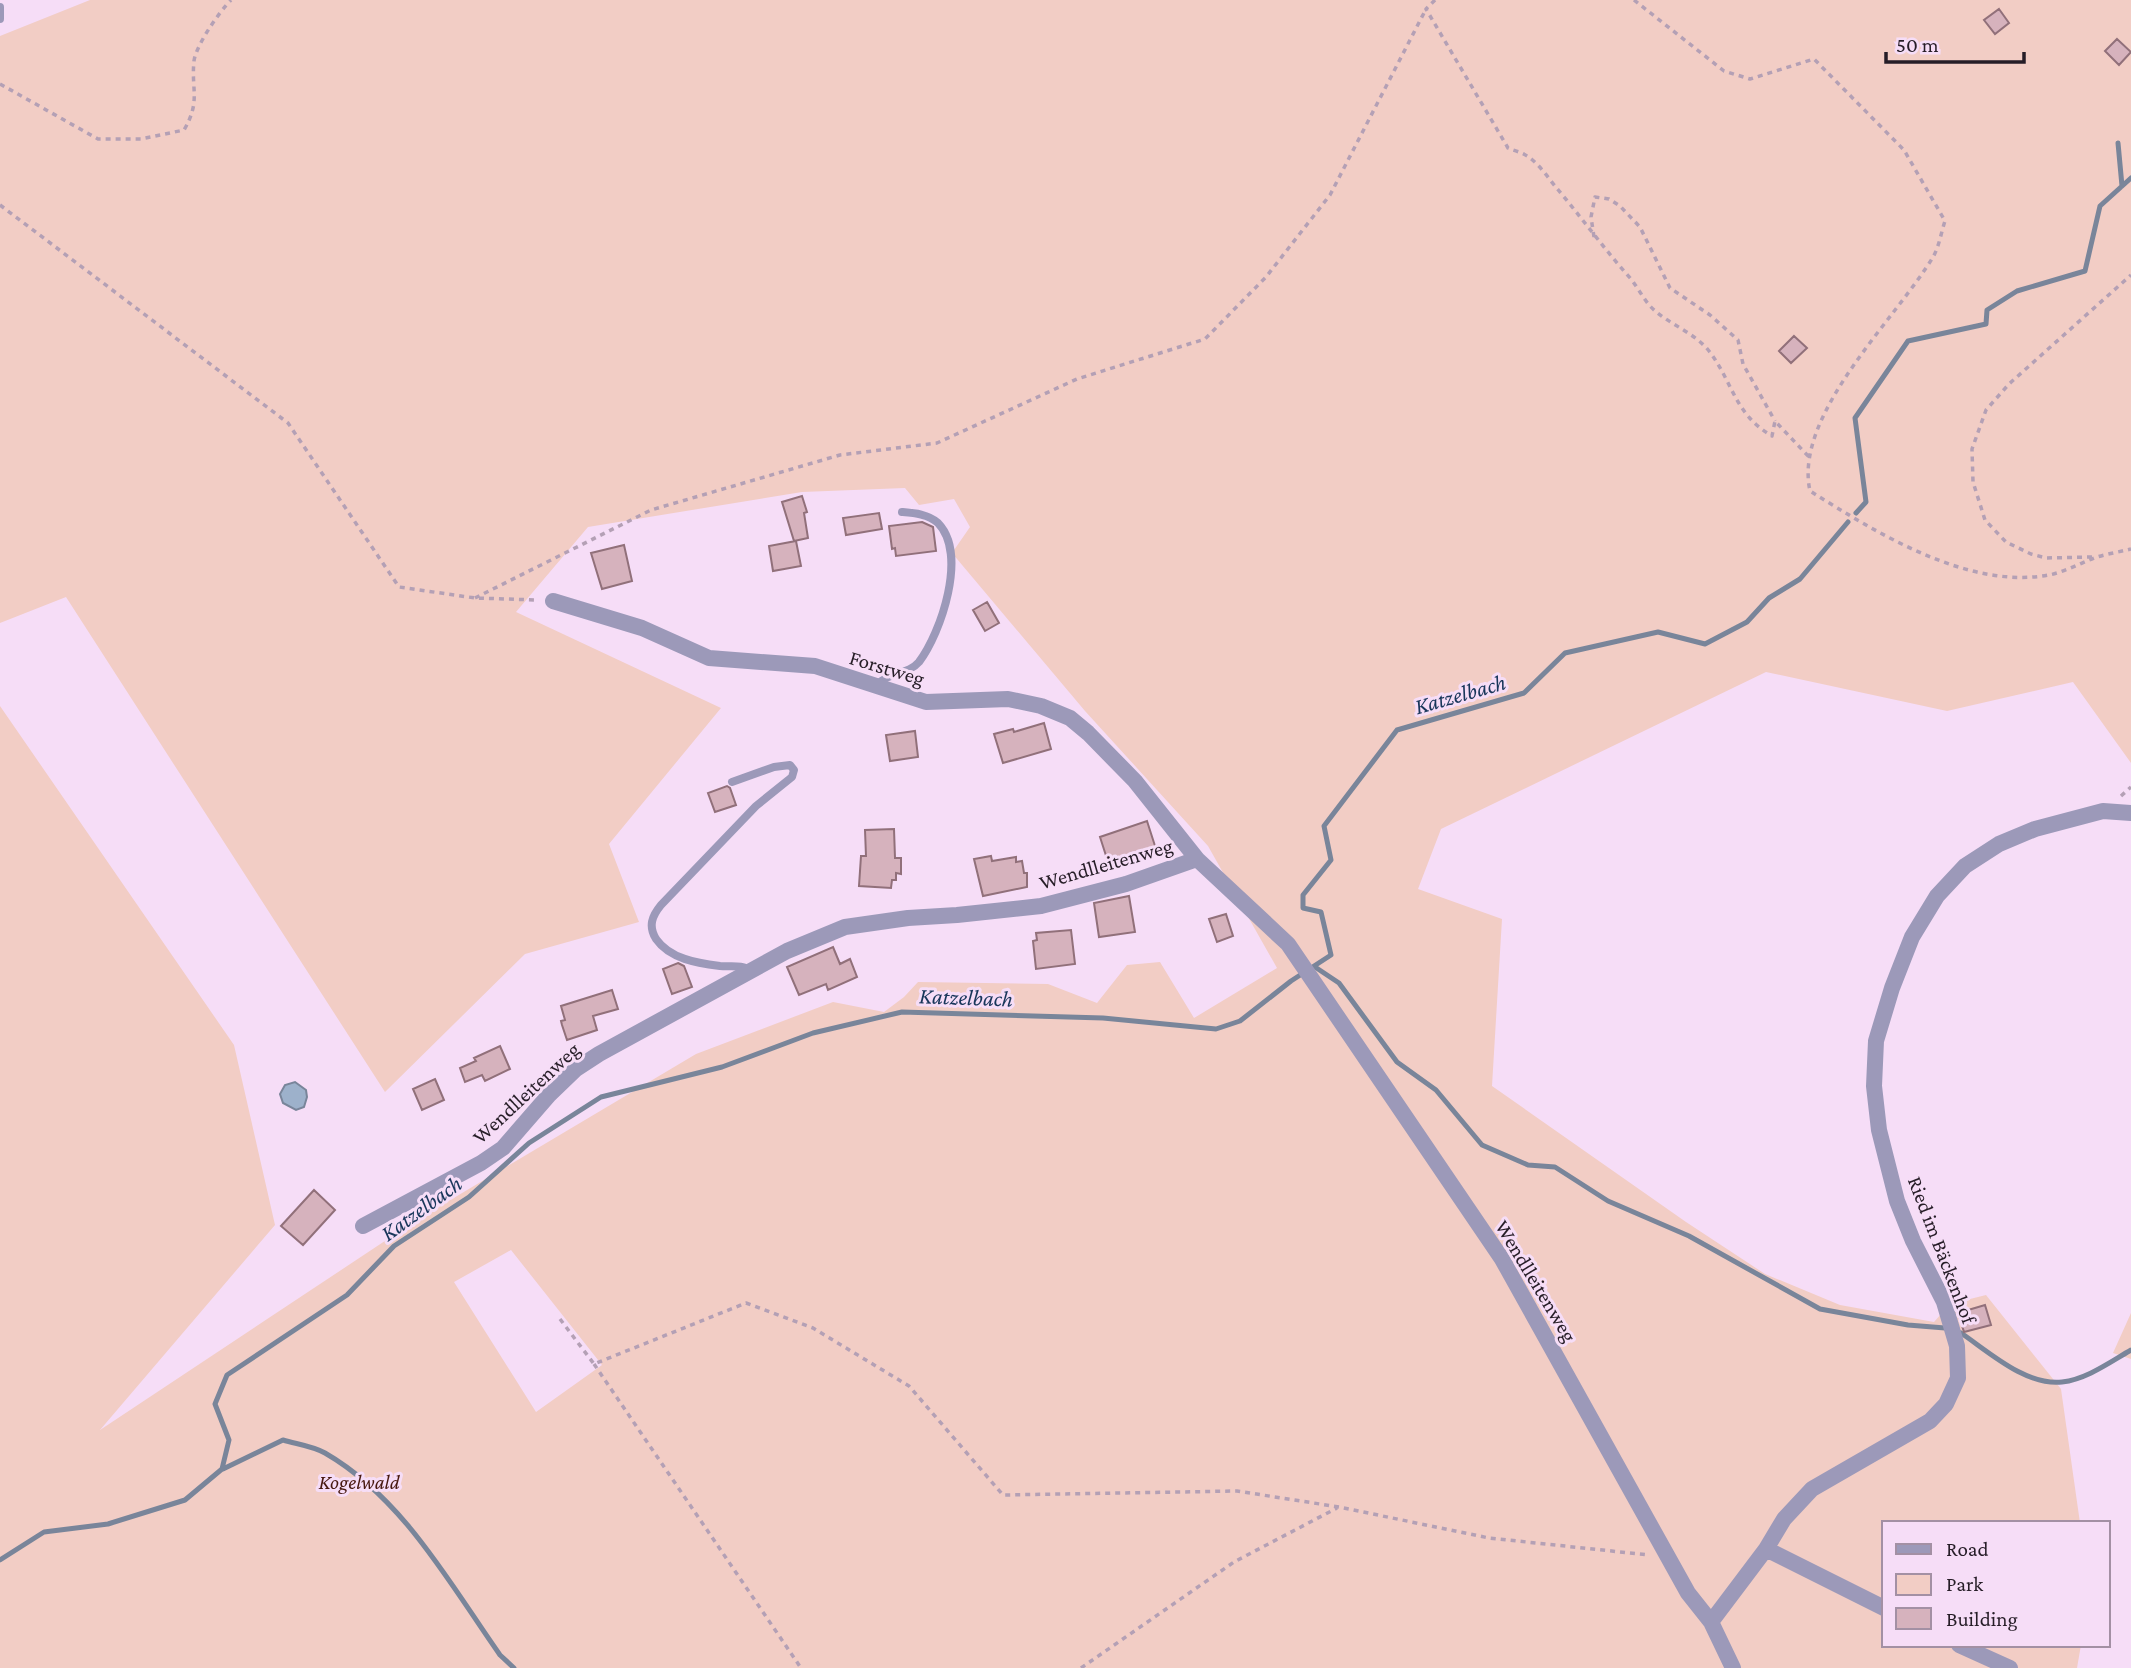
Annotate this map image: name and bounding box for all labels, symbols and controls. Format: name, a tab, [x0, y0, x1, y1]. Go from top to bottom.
scale bar	[1886, 21, 2024, 65]
text: 50 m	[1896, 33, 1939, 57]
street label: Forstweg	[847, 645, 927, 691]
water label: Katzelbach	[1411, 669, 1509, 719]
street label: Wendlleitenweg	[1037, 833, 1175, 895]
water label: Katzelbach	[919, 982, 1013, 1012]
street label: Wendlleitenweg	[467, 1037, 585, 1149]
water label: Katzelbach	[375, 1170, 467, 1246]
street label: Ried im Bäckenhof	[1903, 1173, 1982, 1329]
street label: Wendlleitenweg	[1490, 1216, 1582, 1346]
park label: Kogelwald	[318, 1470, 401, 1494]
legend	[1882, 1521, 2110, 1647]
text: Road	[1946, 1537, 1989, 1561]
text: Park	[1946, 1572, 1983, 1596]
text: Building	[1946, 1607, 2018, 1631]

